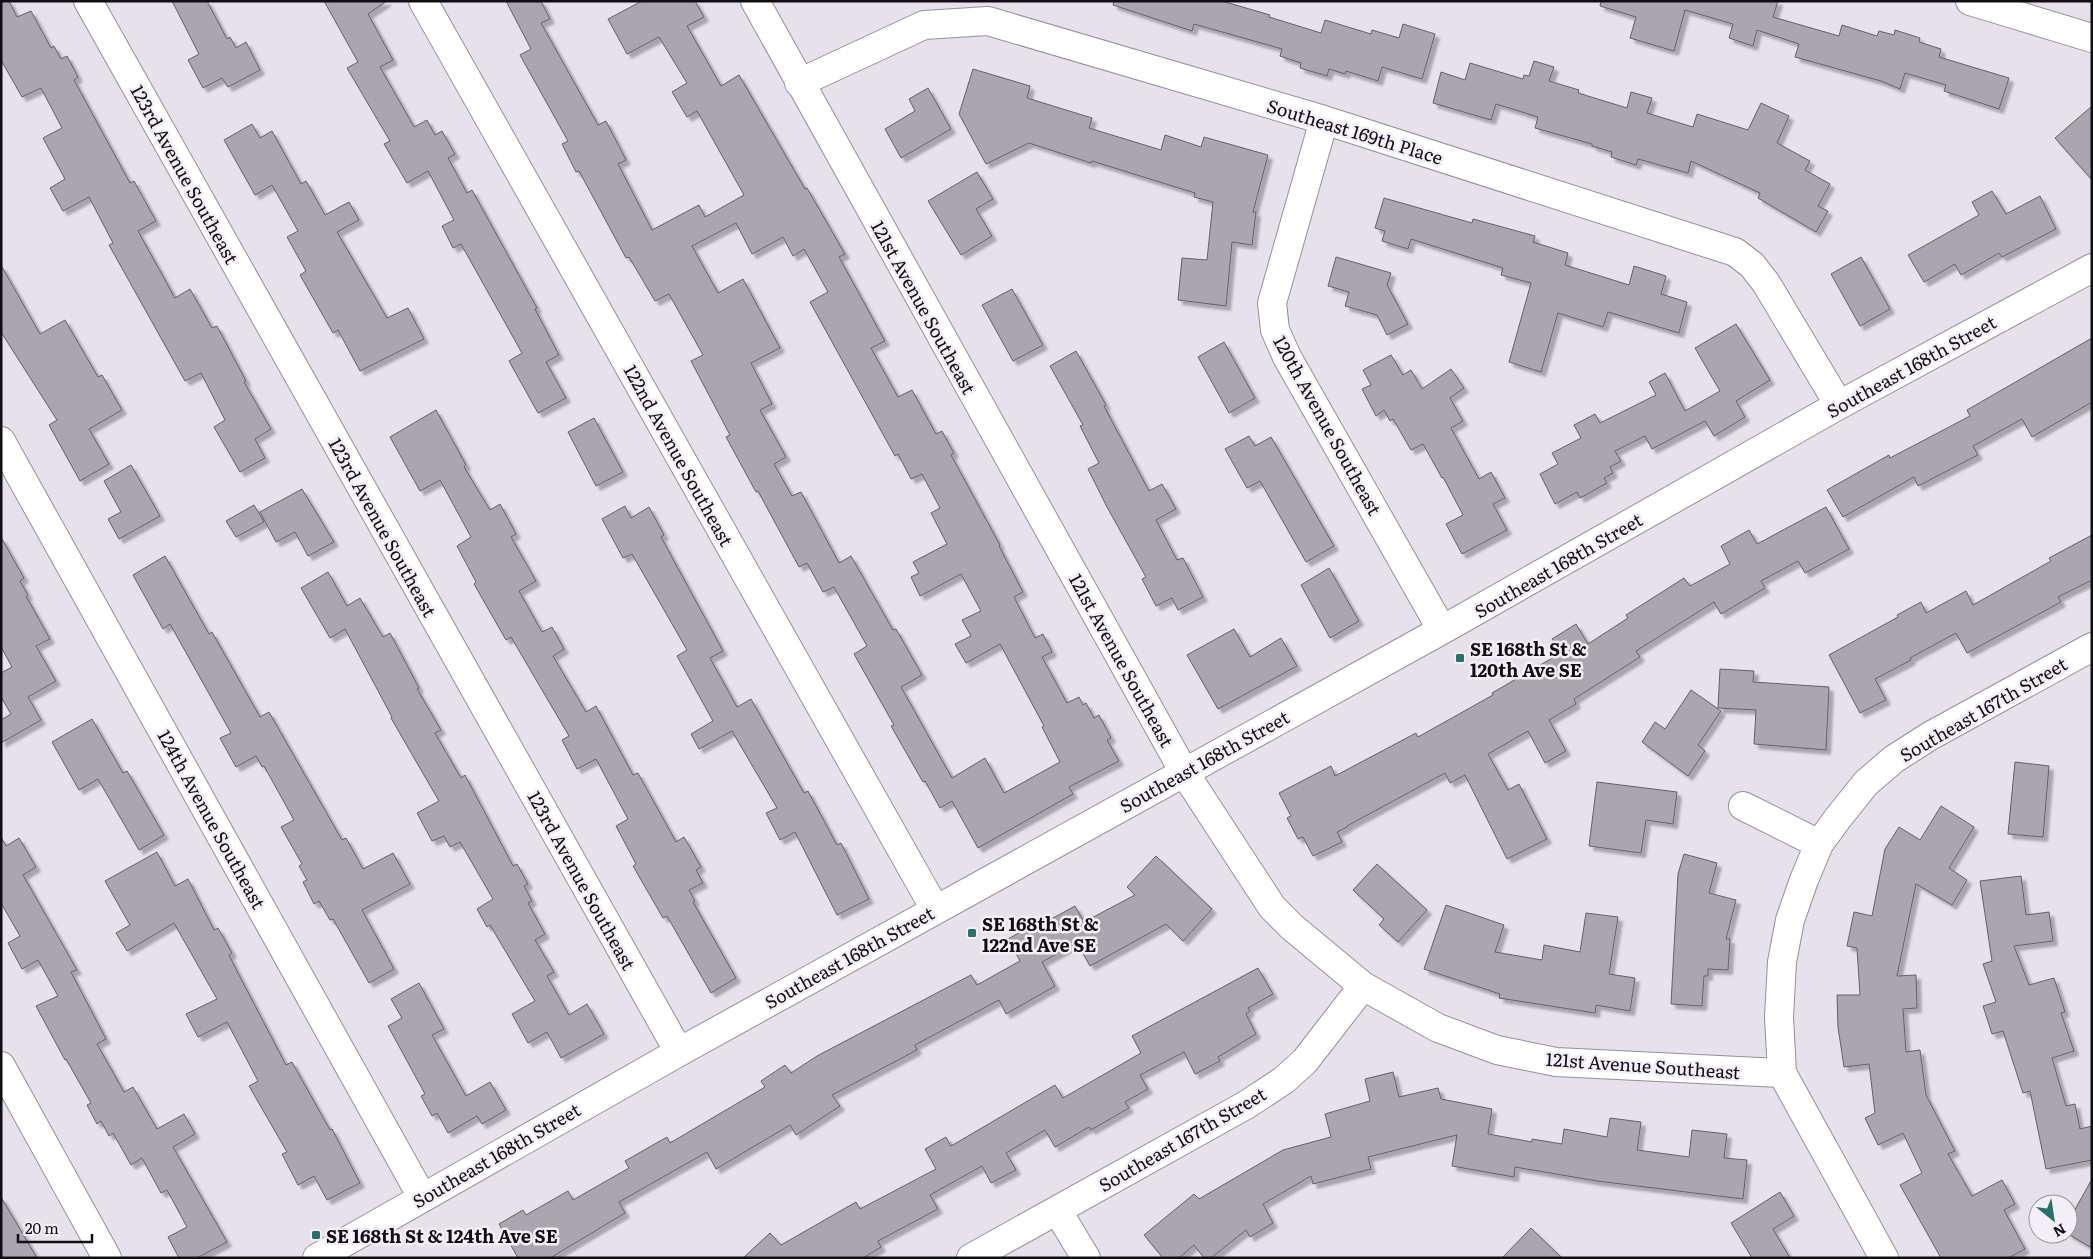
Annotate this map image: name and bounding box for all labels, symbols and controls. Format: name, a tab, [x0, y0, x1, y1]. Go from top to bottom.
street label: 123rd Avenue Southeast	[124, 79, 246, 269]
street label: Southeast 169th Place	[1264, 91, 1446, 171]
street label: 121st Avenue Southeast	[865, 215, 983, 399]
street label: Southeast 168th Street	[1821, 308, 2001, 424]
street label: 120th Avenue Southeast	[1267, 330, 1389, 520]
street label: 122nd Avenue Southeast	[618, 359, 741, 551]
street label: 123rd Avenue Southeast	[322, 432, 444, 622]
street label: Southeast 168th Street	[1469, 505, 1648, 624]
street label: 121st Avenue Southeast	[1063, 568, 1181, 752]
place label: SE 168th St & 120th Ave SE	[1470, 635, 1587, 683]
street label: Southeast 167th Street	[1894, 650, 2072, 768]
marker: SE 168th St & 120th Ave SE	[1454, 652, 1466, 664]
street label: Southeast 168th Street	[1114, 703, 1294, 819]
street label: 124th Avenue Southeast	[151, 724, 273, 914]
street label: 123rd Avenue Southeast	[521, 785, 643, 975]
street label: Southeast 168th Street	[759, 899, 939, 1015]
place label: SE 168th St & 122nd Ave SE	[982, 910, 1099, 958]
marker: SE 168th St & 122nd Ave SE	[966, 927, 978, 939]
street label: 121st Avenue Southeast	[1545, 1045, 1742, 1085]
street label: Southeast 167th Street	[1093, 1080, 1271, 1198]
street label: Southeast 168th Street	[407, 1095, 586, 1214]
north arrow	[2028, 1194, 2078, 1244]
scale bar	[18, 1212, 91, 1244]
text: 20 m	[25, 1216, 59, 1239]
text: N	[2050, 1220, 2070, 1243]
place label: SE 168th St & 124th Ave SE	[326, 1222, 558, 1249]
marker: SE 168th St & 124th Ave SE	[310, 1229, 322, 1241]

